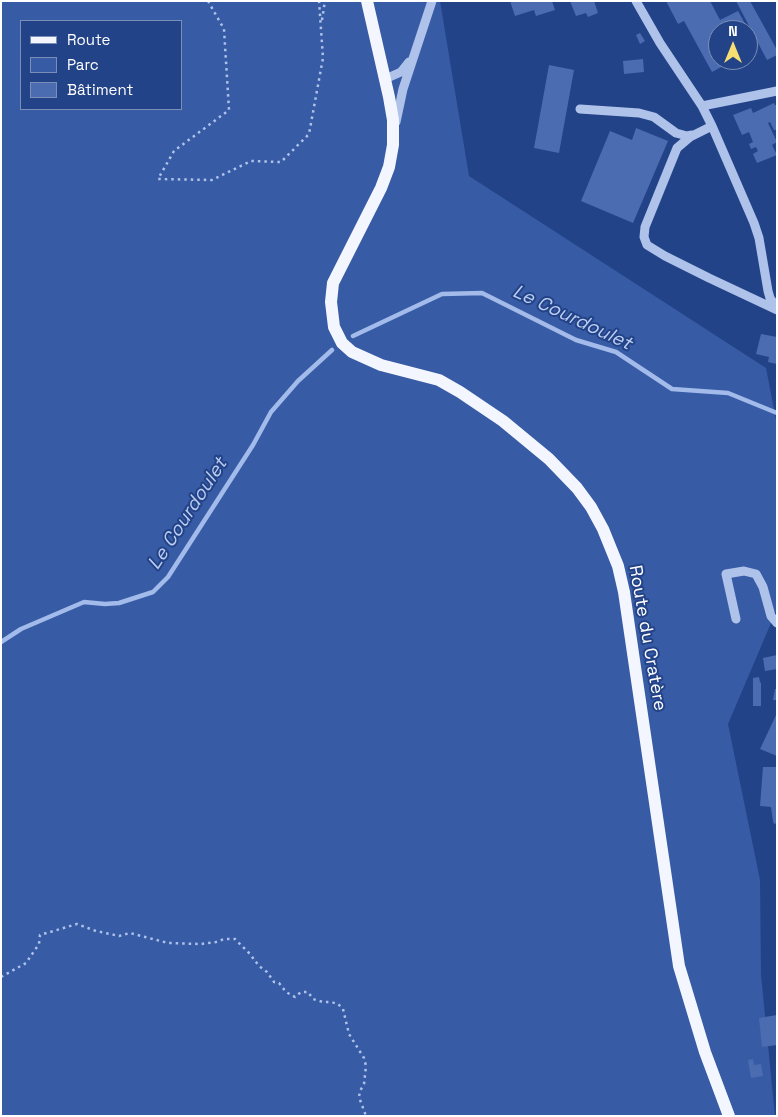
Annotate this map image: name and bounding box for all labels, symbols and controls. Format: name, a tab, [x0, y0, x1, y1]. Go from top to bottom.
legend	[20, 20, 182, 110]
north arrow	[708, 20, 758, 70]
text: N	[728, 22, 738, 40]
text: Route	[67, 30, 110, 49]
text: Parc	[67, 55, 99, 74]
text: Bâtiment	[67, 80, 133, 99]
water label: Le Courdoulet	[509, 280, 635, 356]
water label: Le Courdoulet	[143, 454, 233, 574]
street label: Route du Cratère	[624, 563, 670, 713]

